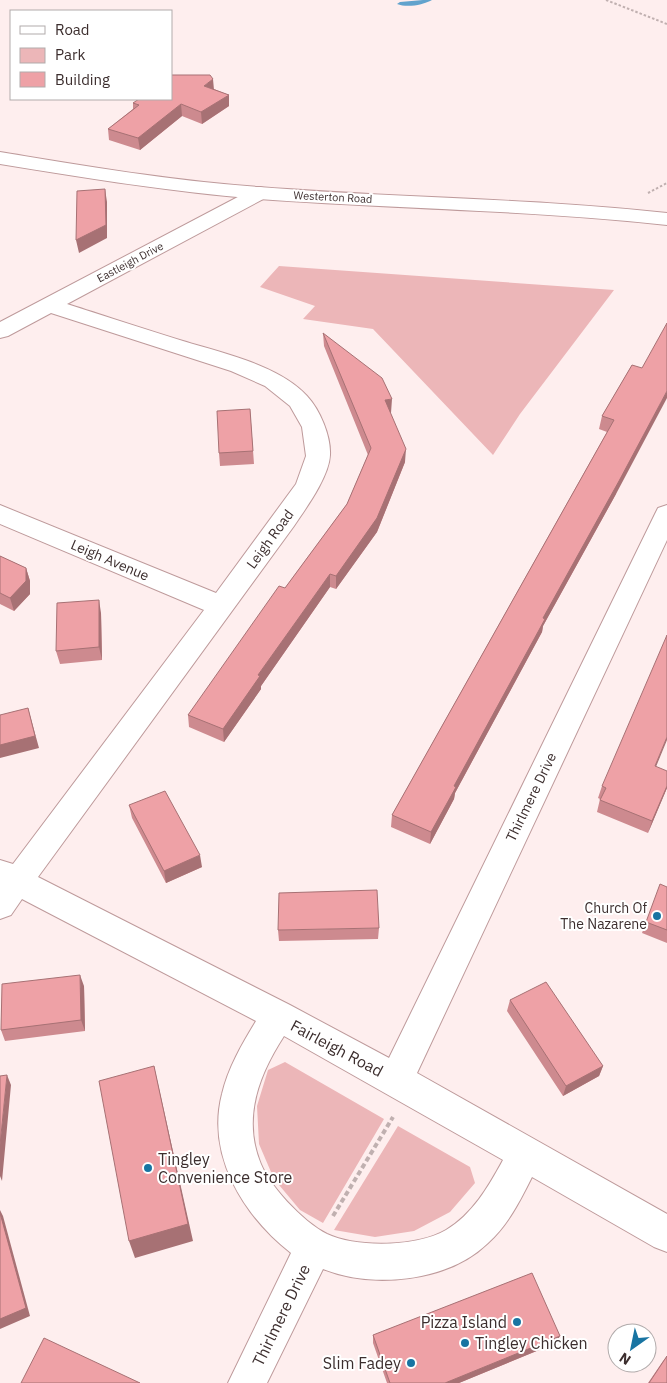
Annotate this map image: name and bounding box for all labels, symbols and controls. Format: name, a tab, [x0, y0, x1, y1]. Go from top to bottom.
legend	[10, 10, 172, 100]
text: Road	[55, 20, 90, 39]
text: Park	[55, 45, 85, 64]
text: Building	[55, 70, 110, 89]
street label: Westerton Road	[293, 188, 373, 206]
street label: Eastleigh Drive	[94, 239, 166, 285]
street label: Leigh Road	[242, 506, 298, 572]
street label: Leigh Avenue	[68, 535, 152, 585]
street label: Thirlmere Drive	[502, 749, 560, 844]
place label: Church Of The Nazarene	[560, 899, 647, 933]
marker: Church Of The Nazarene	[651, 910, 663, 922]
street label: Fairleigh Road	[287, 1015, 387, 1081]
place label: Tingley Convenience Store	[158, 1149, 292, 1187]
marker: Tingley Convenience Store	[142, 1162, 154, 1174]
street label: Thirlmere Drive	[248, 1261, 314, 1369]
place label: Pizza Island	[421, 1312, 507, 1332]
marker: Pizza Island	[511, 1316, 523, 1328]
north arrow	[607, 1323, 657, 1373]
place label: Tingley Chicken	[475, 1333, 588, 1353]
marker: Tingley Chicken	[459, 1337, 471, 1349]
text: N	[616, 1349, 634, 1369]
place label: Slim Fadey	[323, 1353, 401, 1373]
marker: Slim Fadey	[405, 1357, 417, 1369]

